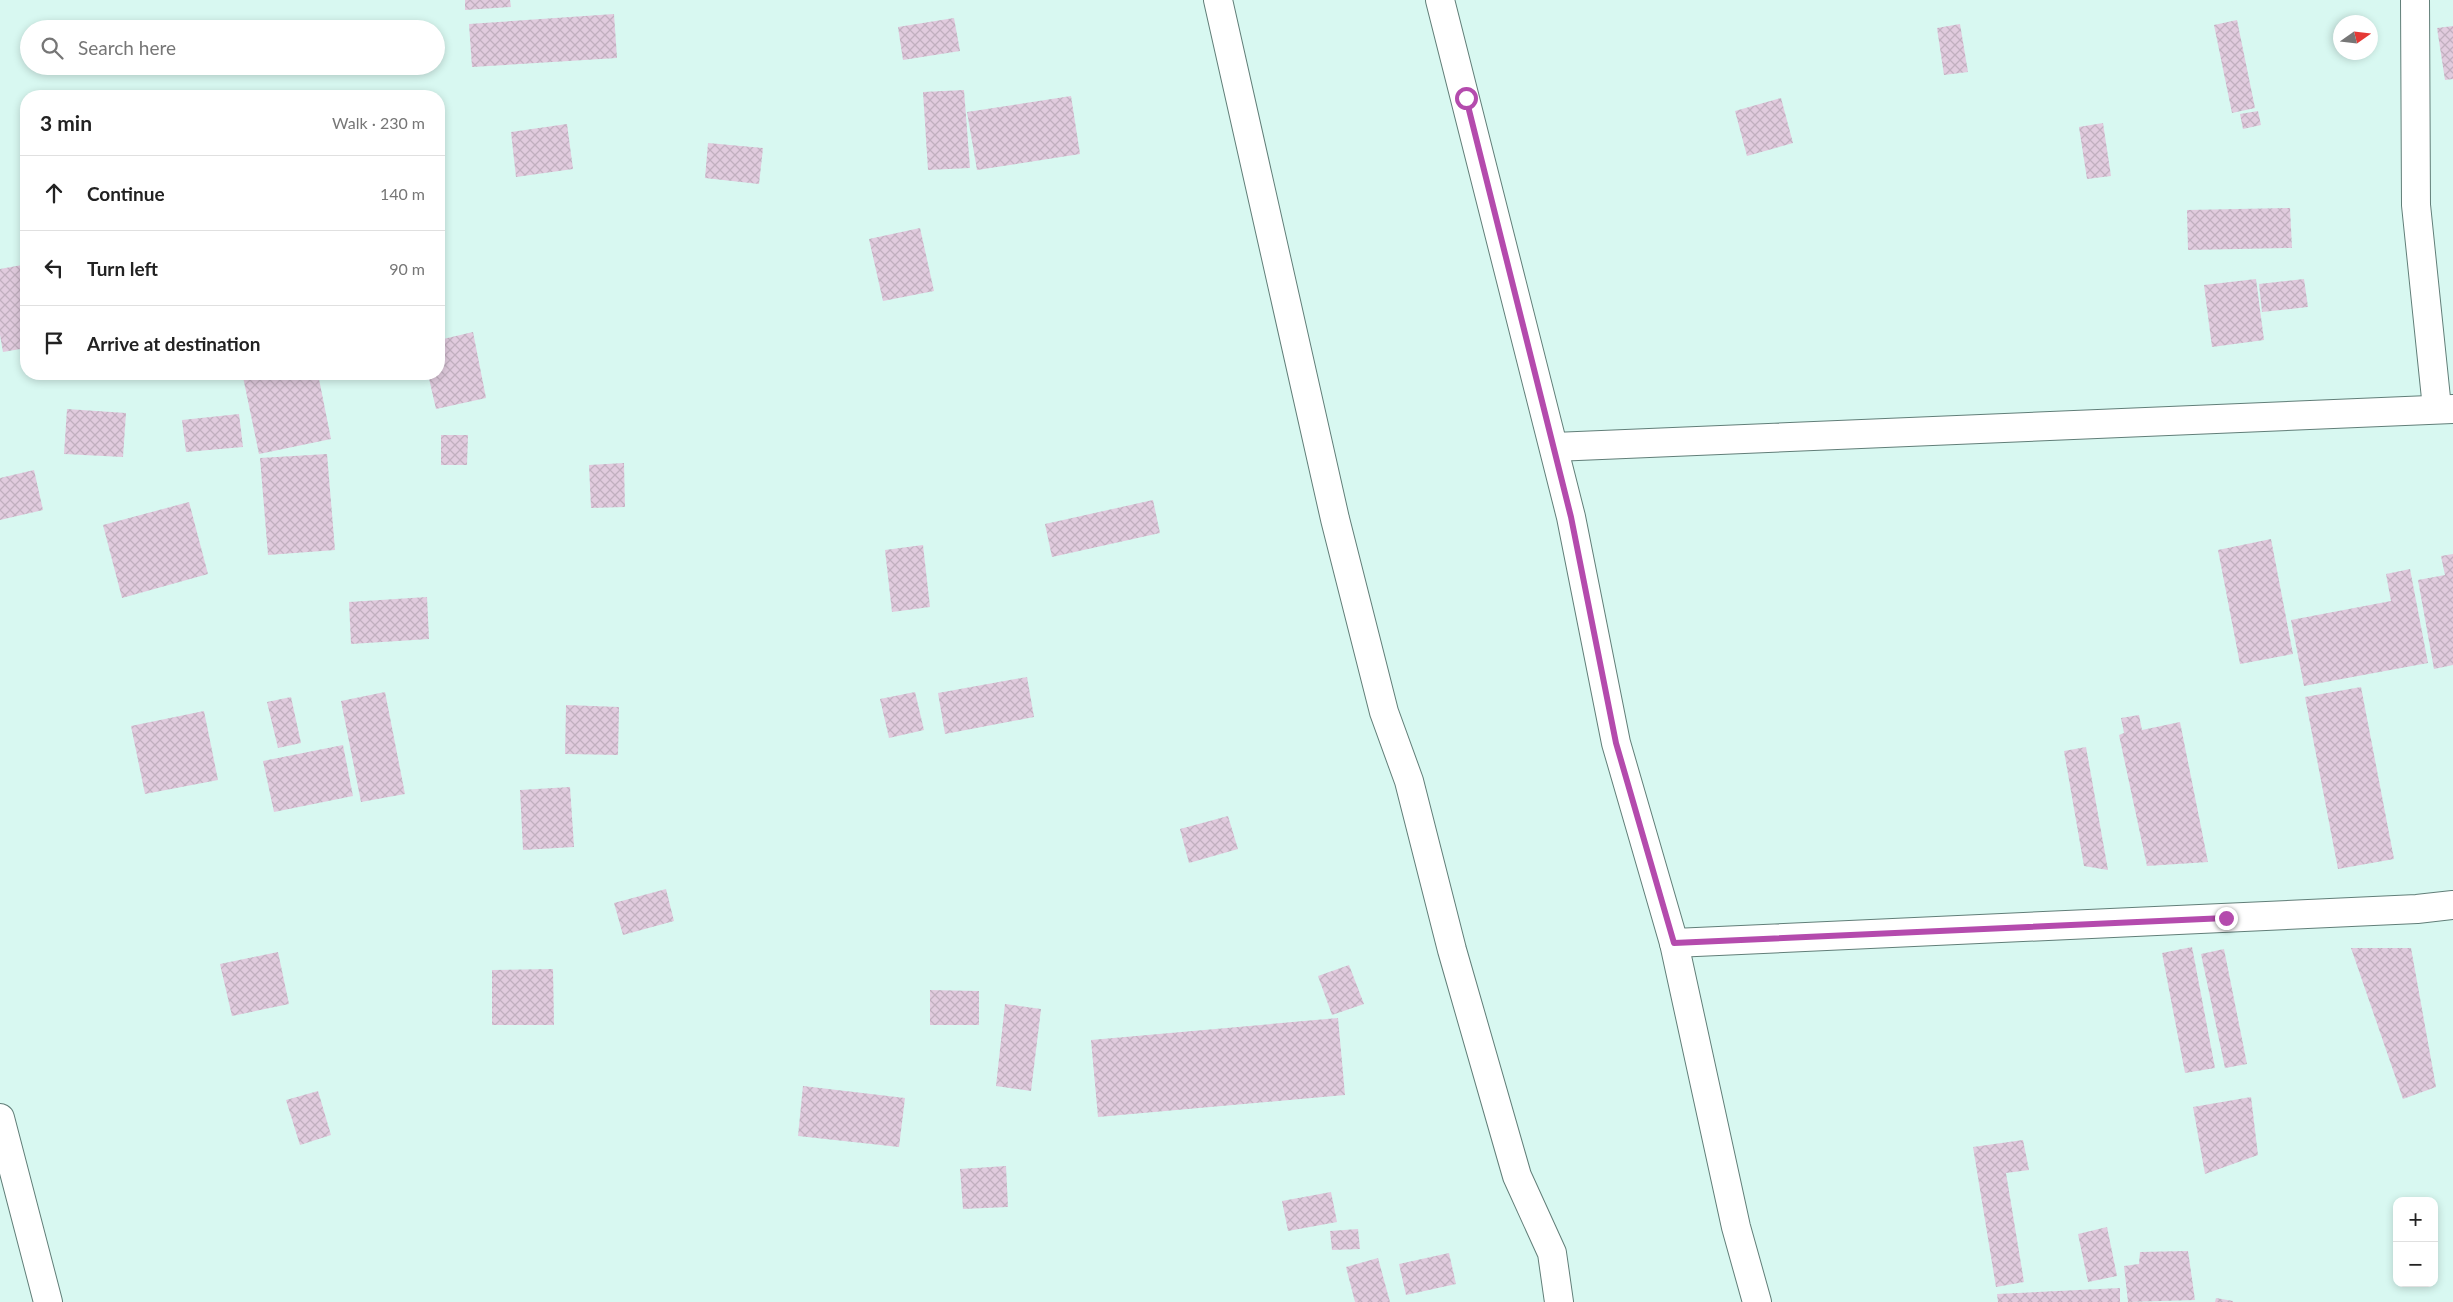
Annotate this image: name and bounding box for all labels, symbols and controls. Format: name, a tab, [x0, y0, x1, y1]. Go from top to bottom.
north arrow	[2333, 15, 2378, 60]
search box	[20, 20, 445, 75]
icon: search	[38, 34, 66, 62]
text: Search here	[78, 36, 176, 59]
route start	[1455, 87, 1478, 110]
text: 3 min	[40, 110, 92, 135]
text: Walk · 230 m	[332, 113, 425, 132]
icon: ahead	[40, 179, 68, 207]
text: Continue	[87, 182, 165, 205]
text: 140 m	[380, 184, 425, 203]
icon: left	[40, 254, 68, 282]
text: Turn left	[87, 257, 158, 280]
text: 90 m	[389, 259, 425, 278]
icon: arrive	[40, 329, 68, 357]
text: Arrive at destination	[87, 332, 260, 355]
route end	[2215, 907, 2238, 930]
map controls	[2393, 1197, 2438, 1287]
button: +	[2393, 1197, 2438, 1242]
button: −	[2393, 1242, 2438, 1287]

